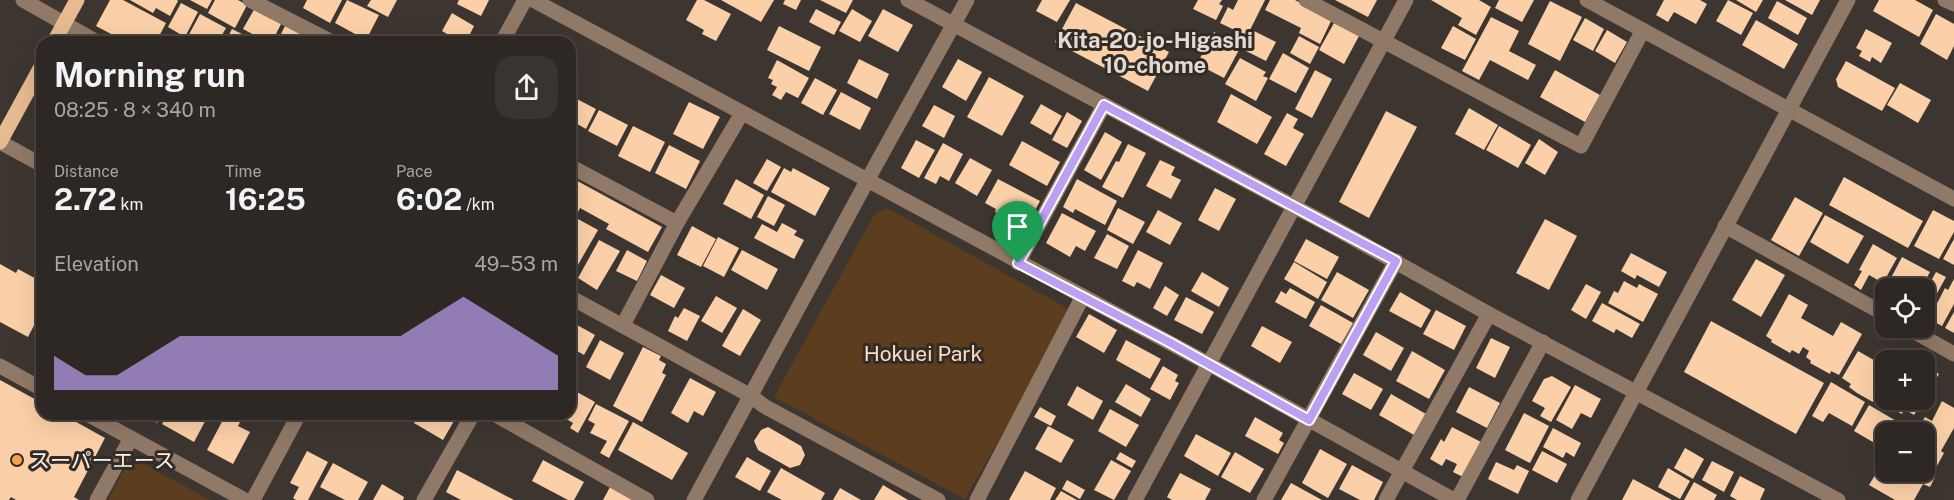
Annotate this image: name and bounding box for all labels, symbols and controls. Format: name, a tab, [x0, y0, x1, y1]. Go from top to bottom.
district label: Kita-20-jo-Higashi 10-chome	[1057, 27, 1253, 78]
text: Morning run	[54, 56, 246, 94]
button: share	[495, 56, 558, 119]
text: 08:25 · 8 × 340 m	[54, 98, 216, 122]
text: Distance	[54, 162, 119, 181]
text: Time	[225, 162, 261, 181]
text: Pace	[396, 162, 433, 181]
text: 2.72	[54, 181, 117, 217]
text: 16:25	[225, 181, 306, 217]
text: 6:02	[396, 181, 462, 217]
text: km	[117, 195, 143, 214]
text: /km	[462, 195, 495, 214]
pin	[992, 201, 1043, 263]
icon: arrive	[1001, 210, 1034, 243]
text: Elevation	[54, 252, 139, 276]
text: 49–53 m	[474, 252, 558, 276]
map controls	[1875, 278, 1935, 482]
button: locate	[1875, 278, 1935, 338]
park label: Hokuei Park	[864, 341, 982, 366]
button: +	[1875, 350, 1935, 410]
button: −	[1875, 422, 1935, 482]
place label: スーパーエース	[29, 448, 175, 473]
marker: スーパーエース	[10, 453, 24, 467]

